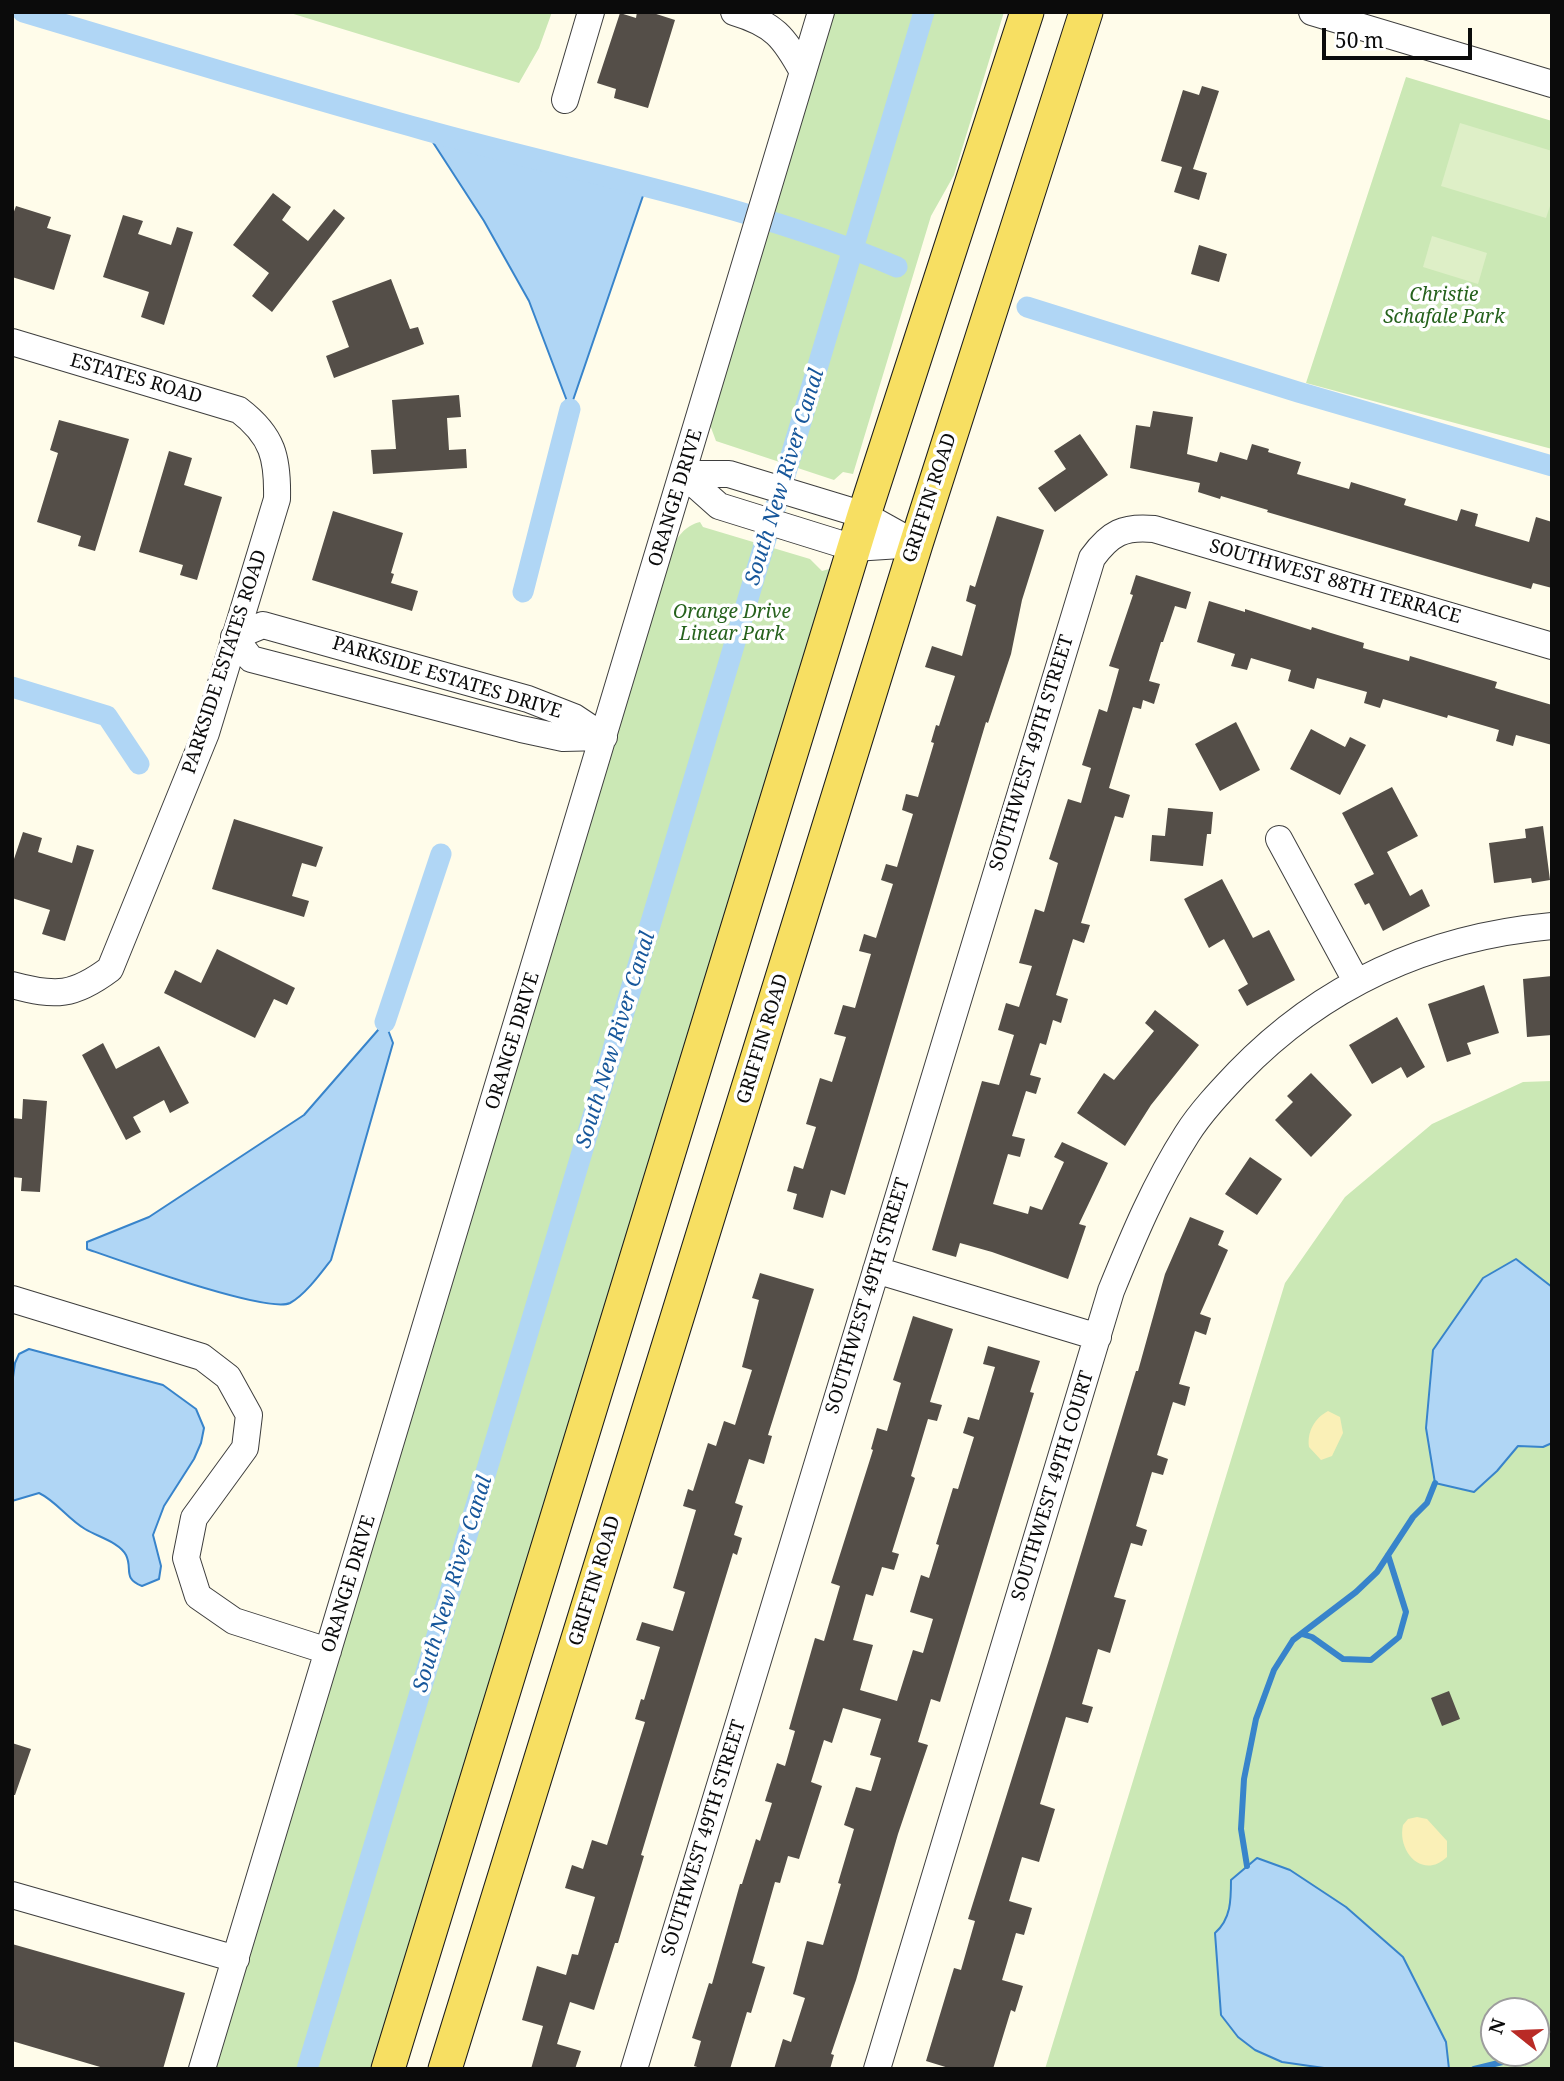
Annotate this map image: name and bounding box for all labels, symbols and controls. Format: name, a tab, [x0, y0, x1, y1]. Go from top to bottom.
scale bar	[1326, 14, 1476, 58]
text: 50 m	[1335, 26, 1384, 54]
park label: Christie Schafale Park	[1383, 285, 1505, 329]
street label: ESTATES ROAD	[67, 349, 205, 409]
water label: South New River Canal	[740, 366, 830, 588]
street label: ORANGE DRIVE	[644, 426, 708, 570]
street label: GRIFFIN ROAD	[898, 430, 962, 566]
street label: SOUTHWEST 88TH TERRACE	[1206, 535, 1464, 629]
street label: PARKSIDE ESTATES ROAD	[178, 547, 272, 777]
park label: Orange Drive Linear Park	[673, 602, 791, 646]
street label: PARKSIDE ESTATES DRIVE	[329, 632, 565, 724]
street label: SOUTHWEST 49TH STREET	[985, 632, 1079, 874]
water label: South New River Canal	[571, 929, 661, 1151]
street label: ORANGE DRIVE	[481, 969, 545, 1113]
street label: GRIFFIN ROAD	[732, 971, 794, 1107]
street label: SOUTHWEST 49TH STREET	[821, 1175, 915, 1417]
street label: SOUTHWEST 49TH COURT	[1007, 1368, 1099, 1604]
water label: South New River Canal	[408, 1473, 498, 1695]
street label: ORANGE DRIVE	[317, 1512, 381, 1656]
street label: GRIFFIN ROAD	[564, 1513, 626, 1649]
street label: SOUTHWEST 49TH STREET	[657, 1717, 751, 1959]
north arrow	[1480, 1997, 1550, 2067]
text: N	[1482, 2015, 1512, 2037]

